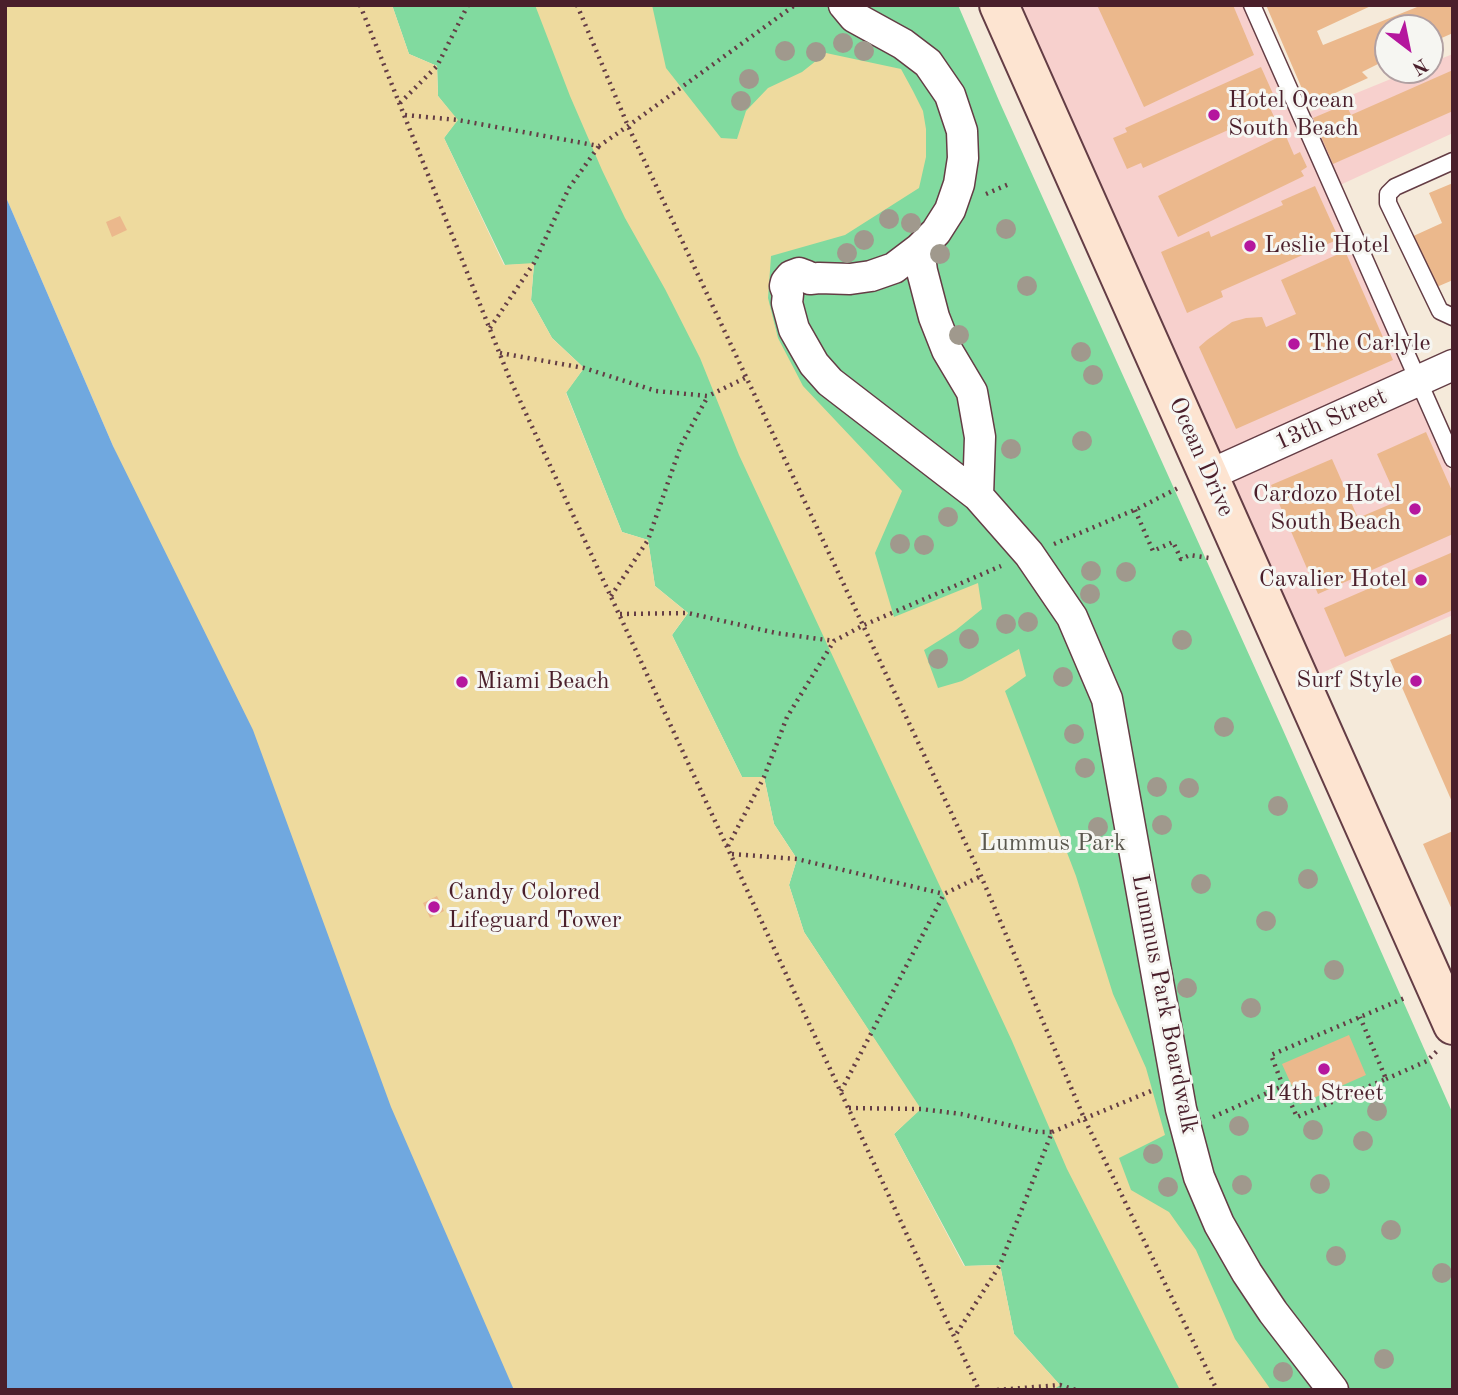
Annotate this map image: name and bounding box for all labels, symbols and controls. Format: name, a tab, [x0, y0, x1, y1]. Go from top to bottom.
north arrow	[1374, 14, 1444, 84]
text: N	[1408, 54, 1431, 77]
place label: Hotel Ocean South Beach	[1228, 87, 1359, 143]
marker: Hotel Ocean South Beach	[1206, 107, 1222, 123]
place label: Leslie Hotel	[1264, 232, 1389, 260]
marker: Leslie Hotel	[1242, 238, 1258, 254]
place label: The Carlyle	[1308, 330, 1430, 358]
marker: The Carlyle	[1286, 336, 1302, 352]
street label: 13th Street	[1271, 383, 1391, 457]
street label: Ocean Drive	[1162, 393, 1240, 521]
place label: Cardozo Hotel South Beach	[1253, 481, 1401, 537]
marker: Cardozo Hotel South Beach	[1407, 501, 1423, 517]
place label: Cavalier Hotel	[1259, 566, 1407, 594]
marker: Cavalier Hotel	[1413, 572, 1429, 588]
place label: Surf Style	[1296, 667, 1402, 695]
place label: Miami Beach	[476, 668, 610, 696]
marker: Surf Style	[1408, 673, 1424, 689]
marker: Miami Beach	[454, 674, 470, 690]
park label: Lummus Park	[980, 830, 1126, 858]
street label: Lummus Park Boardwalk	[1125, 871, 1203, 1137]
place label: Candy Colored Lifeguard Tower	[448, 879, 622, 935]
marker: Candy Colored Lifeguard Tower	[426, 899, 442, 915]
marker: 14th Street	[1316, 1061, 1332, 1077]
place label: 14th Street	[1264, 1080, 1384, 1108]

